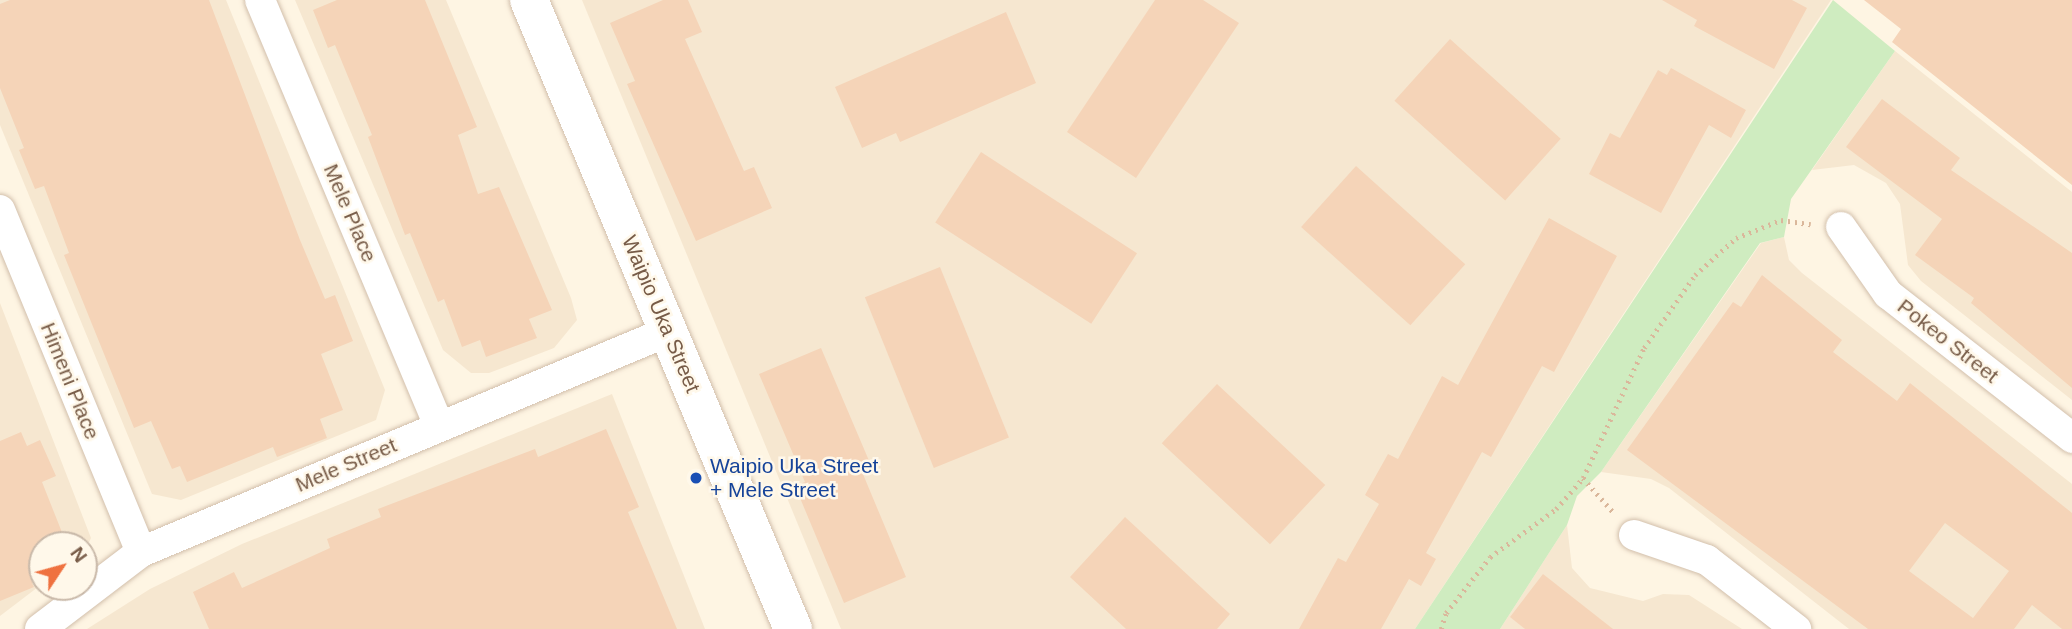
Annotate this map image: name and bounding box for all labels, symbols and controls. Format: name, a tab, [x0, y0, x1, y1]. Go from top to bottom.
street label: Mele Place	[318, 160, 382, 266]
street label: Waipio Uka Street	[616, 232, 706, 396]
street label: Pokeo Street	[1892, 294, 2004, 388]
street label: Himeni Place	[35, 319, 105, 443]
street label: Mele Street	[292, 432, 400, 498]
place label: Waipio Uka Street + Mele Street	[710, 453, 878, 503]
marker: Waipio Uka Street + Mele Street	[688, 470, 704, 486]
north arrow	[28, 531, 98, 601]
text: N	[66, 543, 91, 566]

